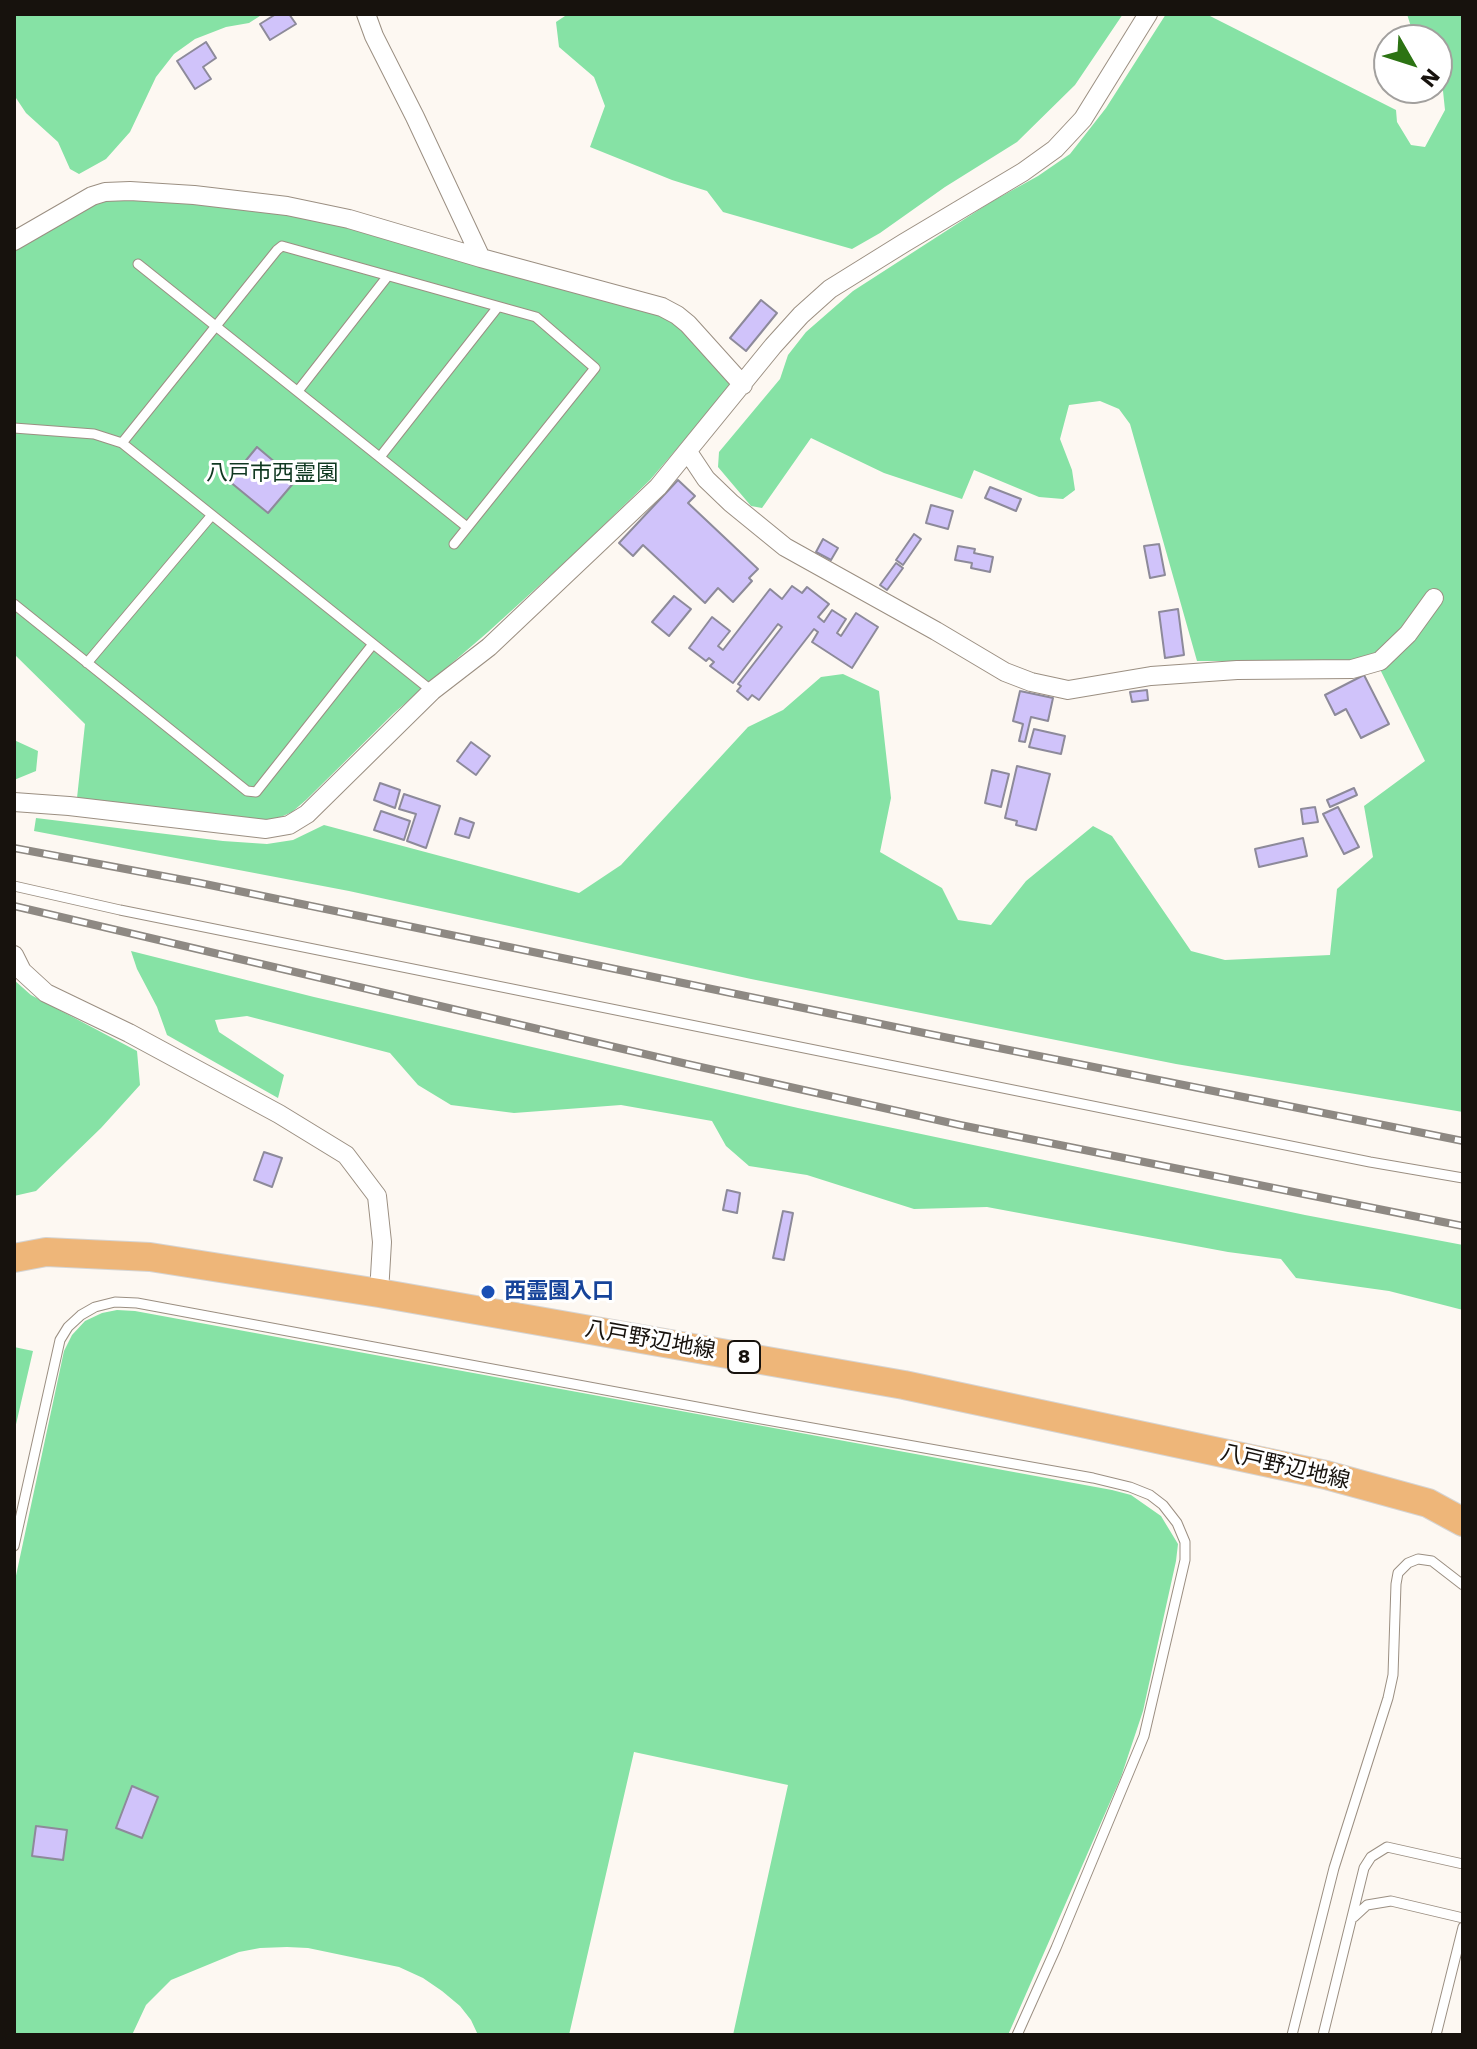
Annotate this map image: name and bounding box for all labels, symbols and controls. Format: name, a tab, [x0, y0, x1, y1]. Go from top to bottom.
north arrow	[1373, 24, 1453, 104]
text: N	[1416, 64, 1445, 92]
park label: 八戸市西霊園	[206, 461, 338, 487]
place label: 西霊園入口	[504, 1279, 614, 1305]
marker: 西霊園入口	[479, 1283, 497, 1301]
street label: 八戸野辺地線	[583, 1316, 717, 1364]
road number: 8	[728, 1341, 760, 1373]
street label: 八戸野辺地線	[1218, 1439, 1352, 1495]

